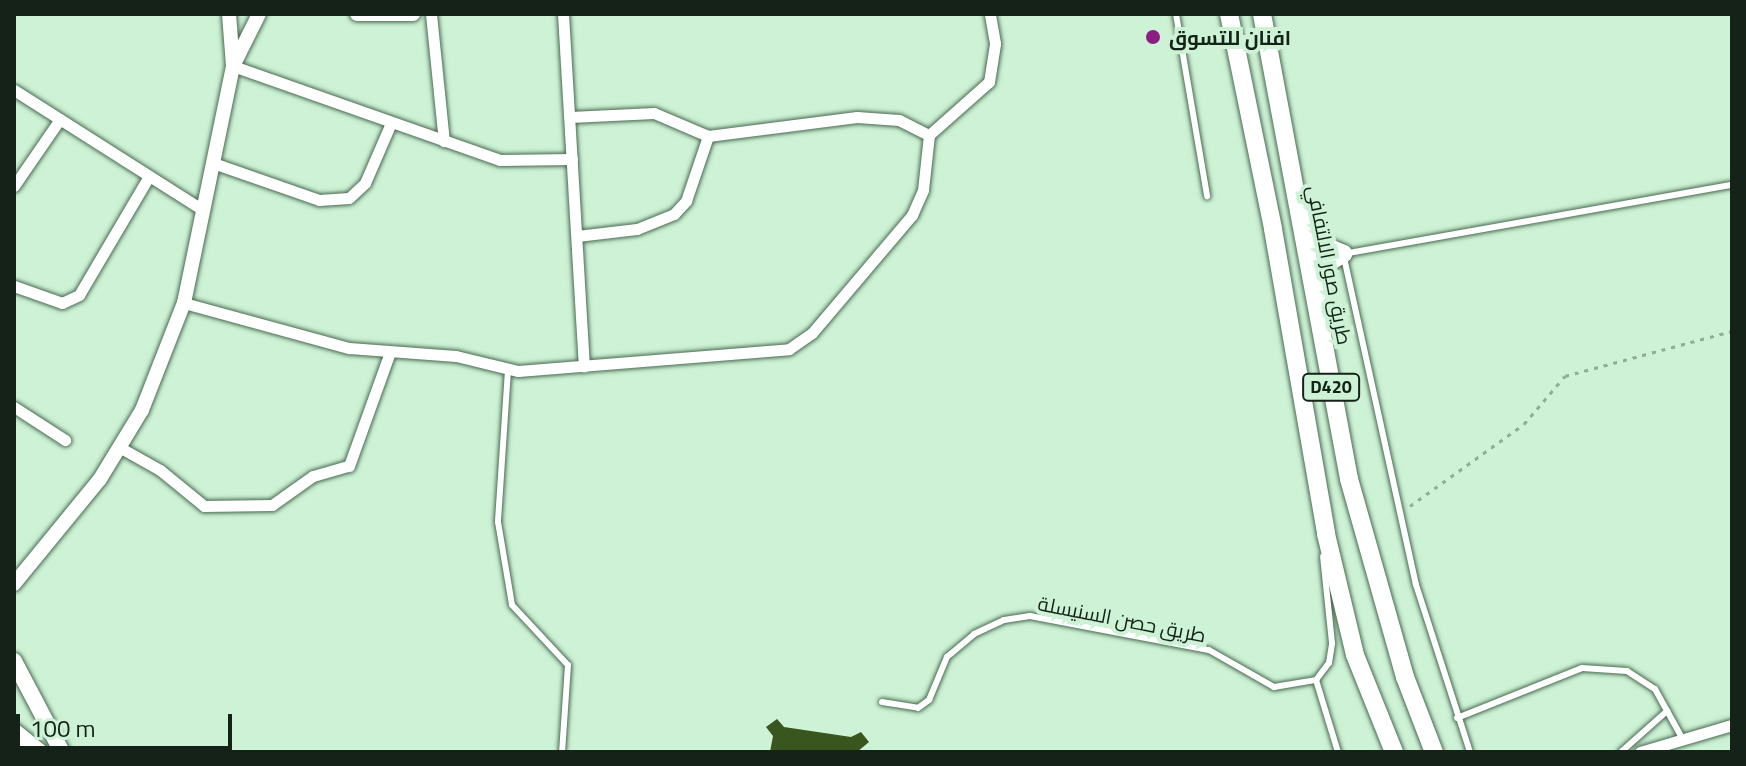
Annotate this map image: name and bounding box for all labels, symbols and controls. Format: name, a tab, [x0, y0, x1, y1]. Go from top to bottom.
place label: افنان للتسوق	[1169, 25, 1291, 49]
marker: افنان للتسوق	[1144, 28, 1162, 46]
street label: طريق صور الالتفافي	[1303, 183, 1357, 347]
road number: D420	[1301, 373, 1361, 401]
street label: طريق حصن السنيسلة	[1036, 591, 1208, 647]
scale bar	[20, 698, 236, 748]
text: 100 m	[30, 710, 96, 746]

